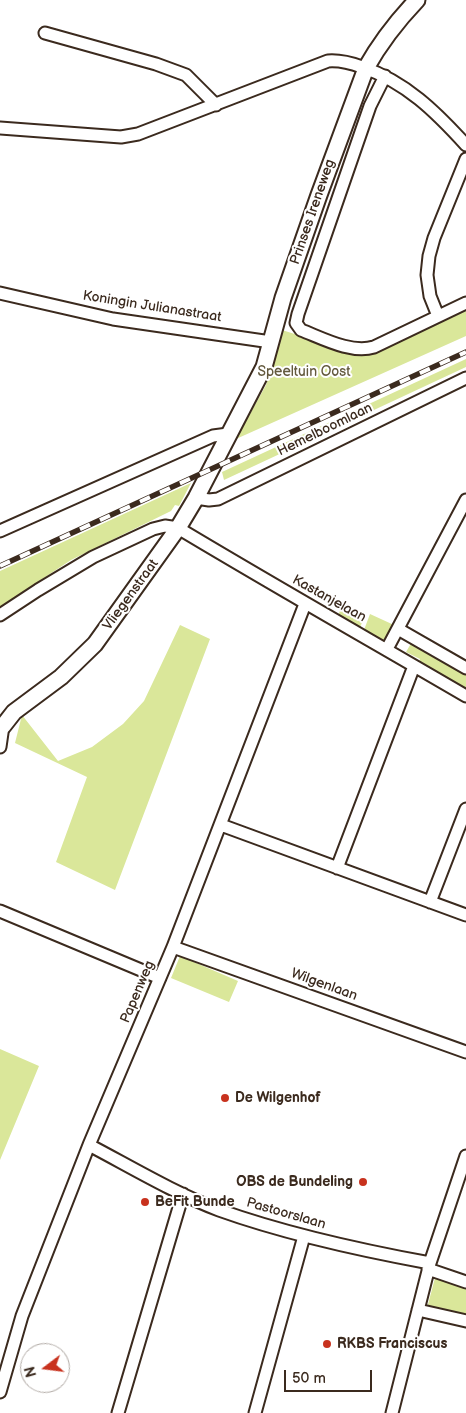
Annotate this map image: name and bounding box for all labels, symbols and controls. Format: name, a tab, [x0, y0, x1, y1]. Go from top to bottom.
street label: Prinses Ireneweg	[287, 157, 339, 267]
street label: Koningin Julianastraat	[81, 288, 223, 326]
park label: Speeltuin Oost	[258, 364, 350, 380]
street label: Hemelboomlaan	[275, 400, 375, 460]
street label: Vliegenstraat	[100, 556, 162, 634]
street label: Kastanjelaan	[289, 572, 369, 626]
street label: Papenweg	[117, 958, 159, 1026]
street label: Wilgenlaan	[288, 965, 360, 1005]
place label: De Wilgenhof	[235, 1090, 320, 1106]
marker: De Wilgenhof	[219, 1092, 231, 1104]
place label: OBS de Bundeling	[236, 1174, 353, 1190]
marker: OBS de Bundeling	[357, 1176, 369, 1188]
place label: BeFit Bunde	[155, 1194, 235, 1210]
street label: Pastoorslaan	[244, 1195, 328, 1233]
marker: BeFit Bunde	[139, 1196, 151, 1208]
place label: RKBS Franciscus	[337, 1336, 447, 1352]
marker: RKBS Franciscus	[321, 1338, 333, 1350]
north arrow	[20, 1343, 70, 1393]
scale bar	[286, 1360, 374, 1392]
text: N	[21, 1364, 41, 1379]
text: 50 m	[292, 1369, 326, 1388]

